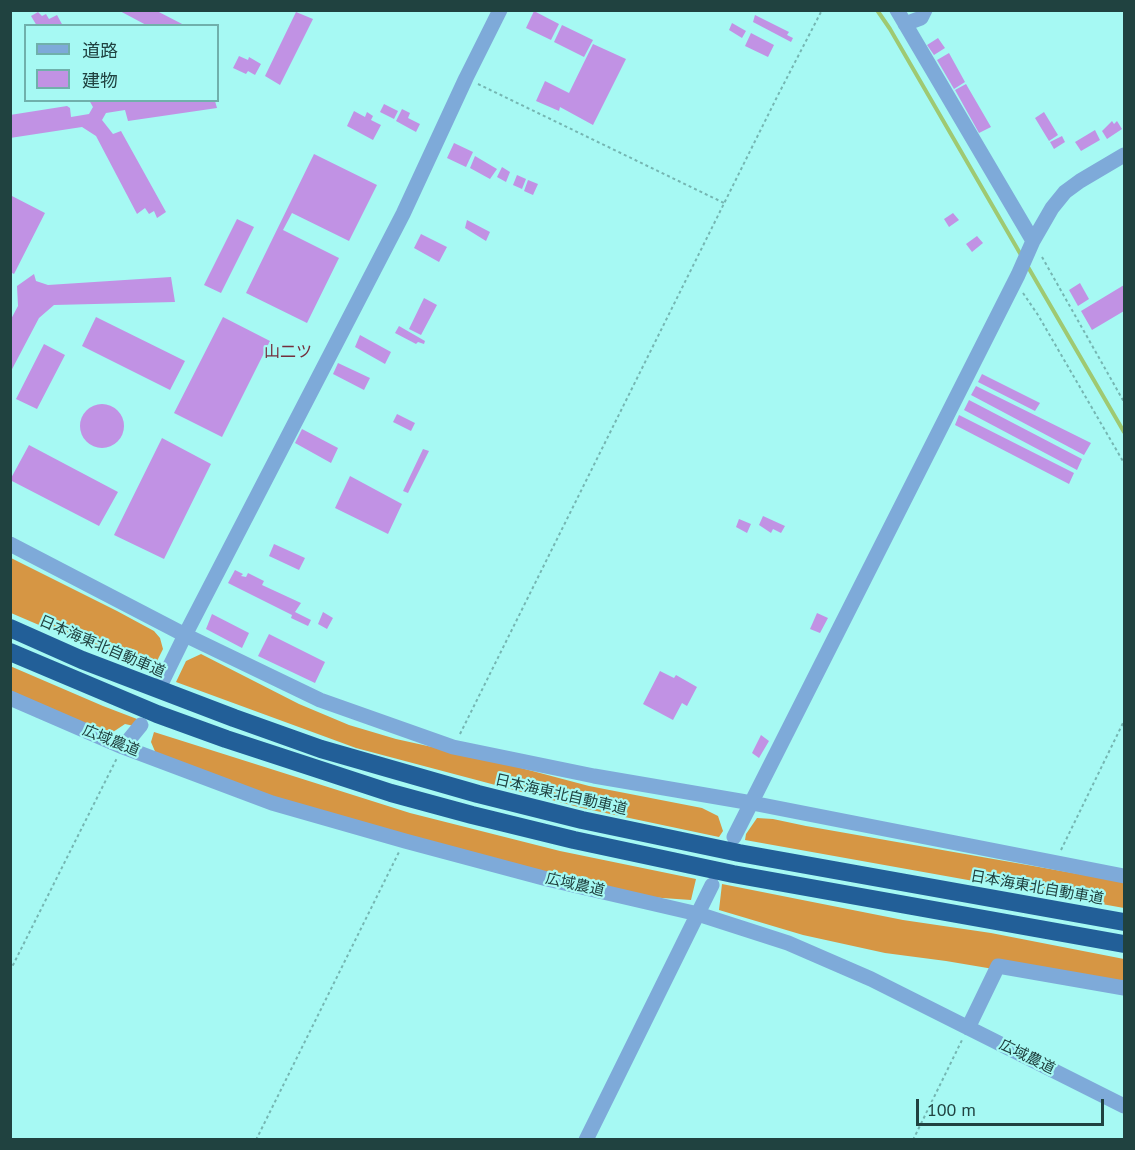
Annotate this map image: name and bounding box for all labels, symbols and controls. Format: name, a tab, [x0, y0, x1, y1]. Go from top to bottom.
legend	[24, 24, 219, 102]
text: 道路	[82, 39, 118, 62]
text: 建物	[82, 69, 118, 92]
district label: 山二ツ	[264, 342, 312, 362]
street label: 日本海東北自動車道	[36, 612, 168, 682]
street label: 広域農道	[80, 721, 142, 761]
street label: 日本海東北自動車道	[493, 771, 629, 819]
street label: 日本海東北自動車道	[969, 867, 1105, 909]
street label: 広域農道	[544, 869, 606, 901]
street label: 広域農道	[996, 1036, 1058, 1078]
scale bar	[919, 1087, 1106, 1125]
text: 100 m	[927, 1098, 976, 1121]

